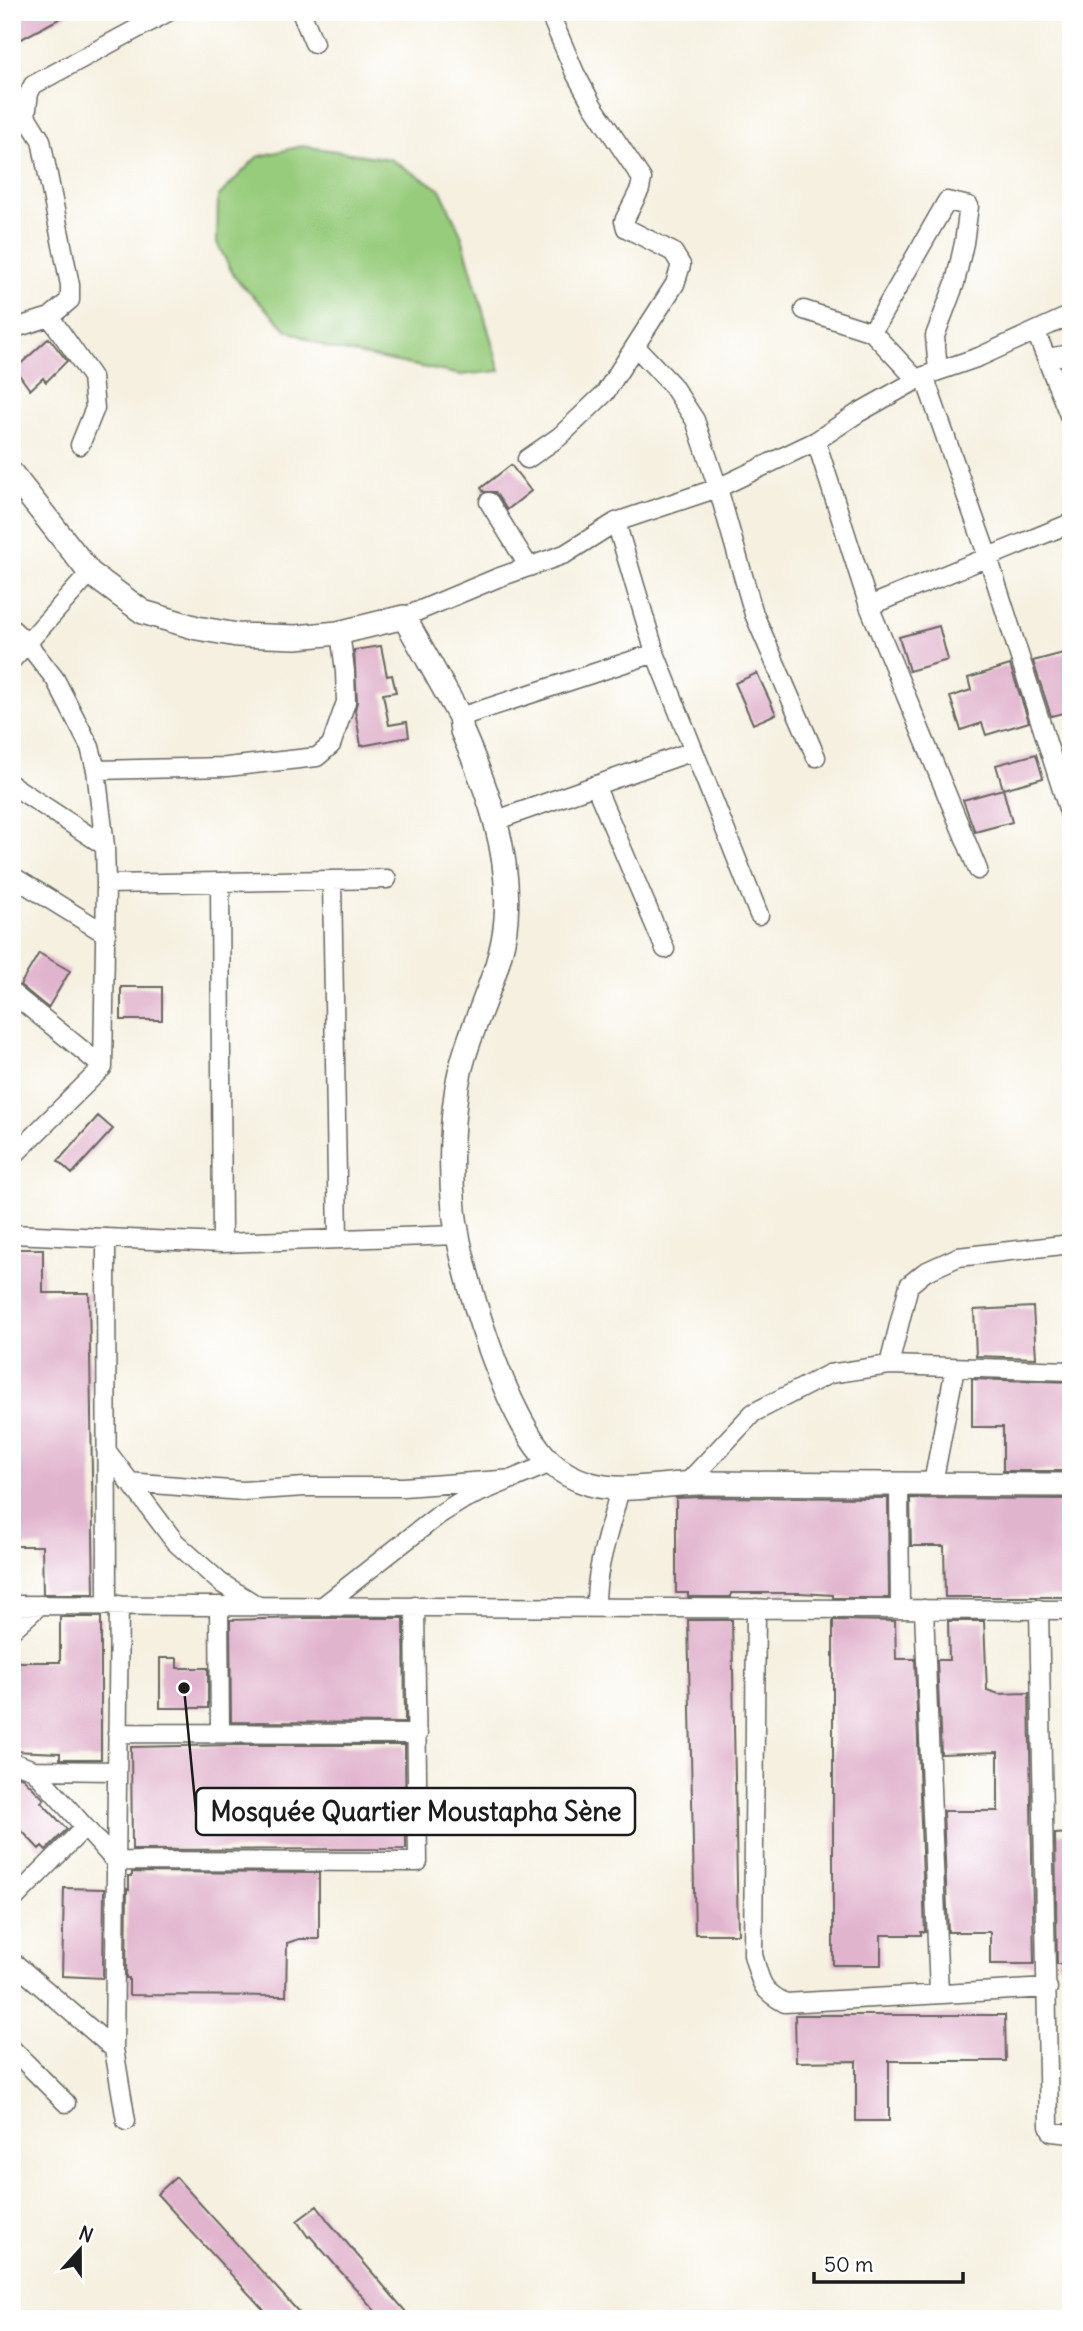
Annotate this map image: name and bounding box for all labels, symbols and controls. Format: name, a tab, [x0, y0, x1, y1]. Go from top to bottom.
callout: Mosquée Quartier Moustapha Sène	[196, 1788, 635, 1835]
text: Mosquée Quartier Moustapha Sène	[210, 1795, 622, 1828]
north arrow	[46, 2216, 116, 2286]
text: N	[76, 2221, 97, 2248]
scale bar	[814, 2240, 962, 2284]
text: 50 m	[824, 2251, 873, 2278]

